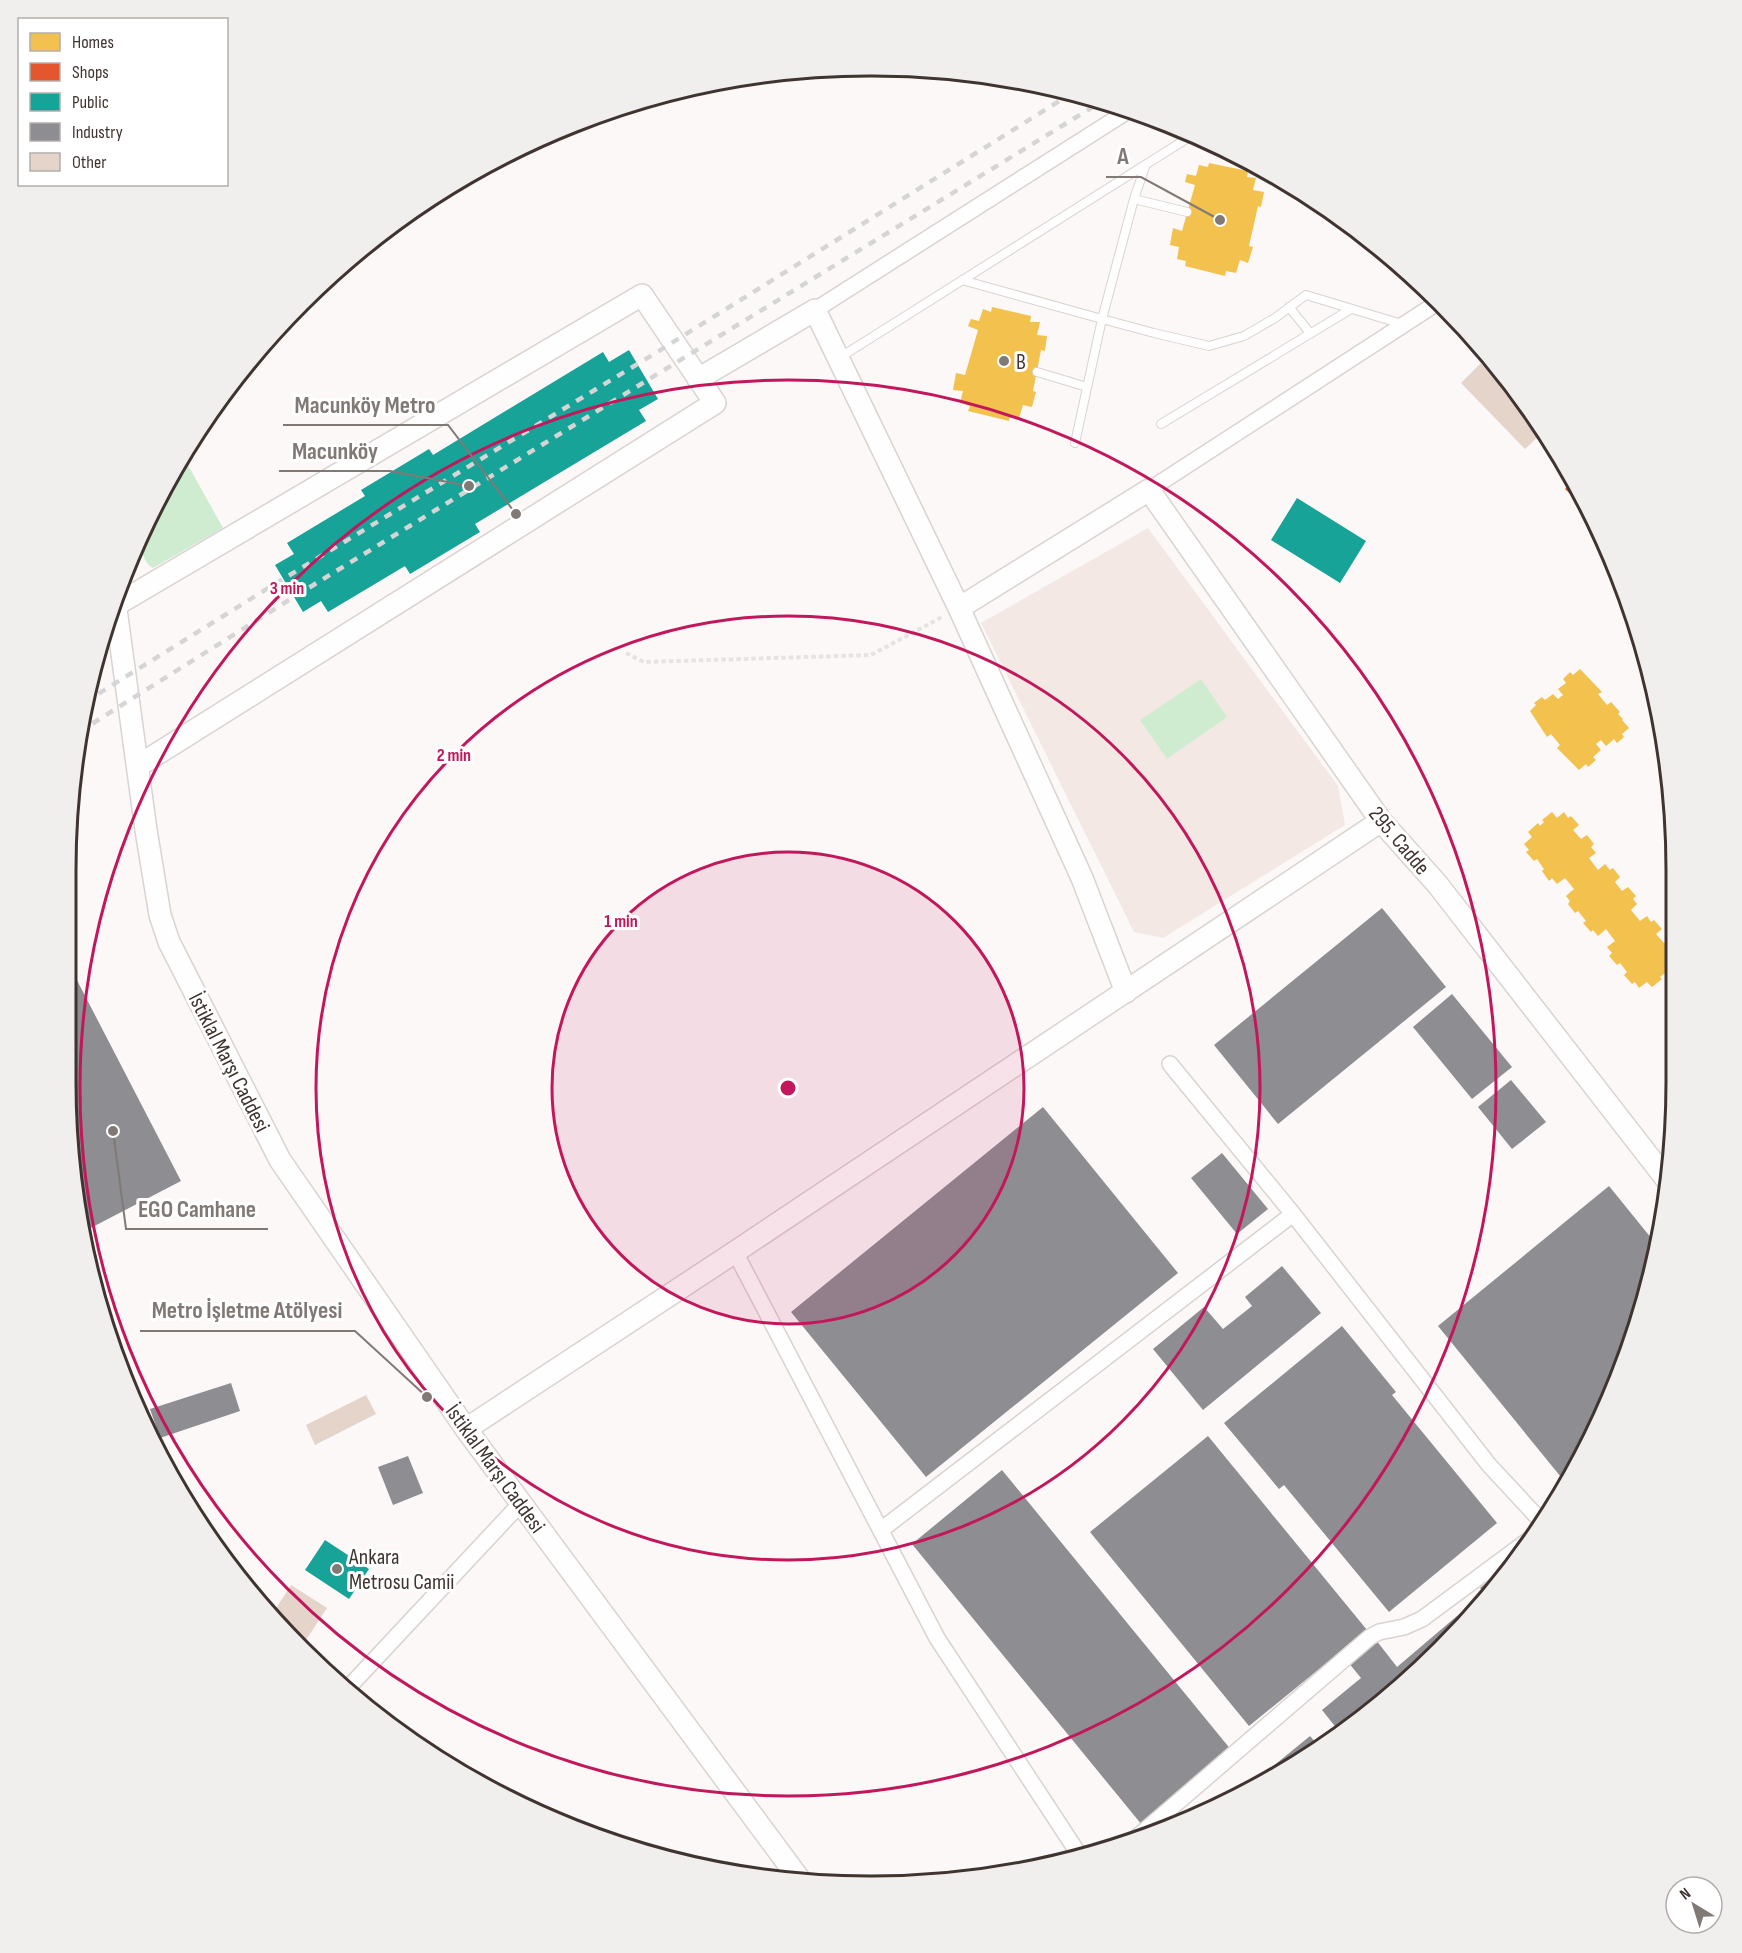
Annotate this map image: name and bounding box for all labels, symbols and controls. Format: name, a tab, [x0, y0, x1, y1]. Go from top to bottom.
legend	[18, 18, 228, 186]
text: Homes	[72, 32, 114, 53]
text: Shops	[72, 62, 109, 83]
text: Public	[72, 92, 109, 113]
text: Industry	[72, 122, 123, 143]
callout: A	[1106, 135, 1141, 177]
text: A	[1116, 142, 1129, 171]
text: Other	[72, 152, 106, 173]
place label: B	[1016, 349, 1026, 376]
marker: B	[997, 354, 1011, 368]
callout: Macunköy Metro	[283, 383, 448, 425]
text: Macunköy Metro	[295, 391, 435, 420]
callout: Macunköy	[279, 429, 390, 471]
text: Macunköy	[292, 437, 378, 466]
text: 3 min	[270, 578, 304, 599]
text: 2 min	[437, 745, 471, 766]
street label: 295. Cadde	[1362, 801, 1435, 881]
text: 1 min	[604, 911, 638, 932]
street label: İstiklal Marşı Caddesi	[182, 989, 275, 1137]
centre of rings	[778, 1078, 798, 1098]
callout: EGO Camhane	[126, 1187, 268, 1229]
text: EGO Camhane	[138, 1195, 256, 1224]
callout: Metro İşletme Atölyesi	[140, 1289, 355, 1331]
text: Metro İşletme Atölyesi	[152, 1296, 342, 1325]
street label: İstiklal Marşı Caddesi	[439, 1399, 551, 1539]
place label: Ankara Metrosu Camii	[348, 1544, 454, 1596]
marker: Ankara Metrosu Camii	[330, 1562, 344, 1576]
north arrow	[1664, 1875, 1724, 1935]
text: N	[1676, 1884, 1695, 1904]

